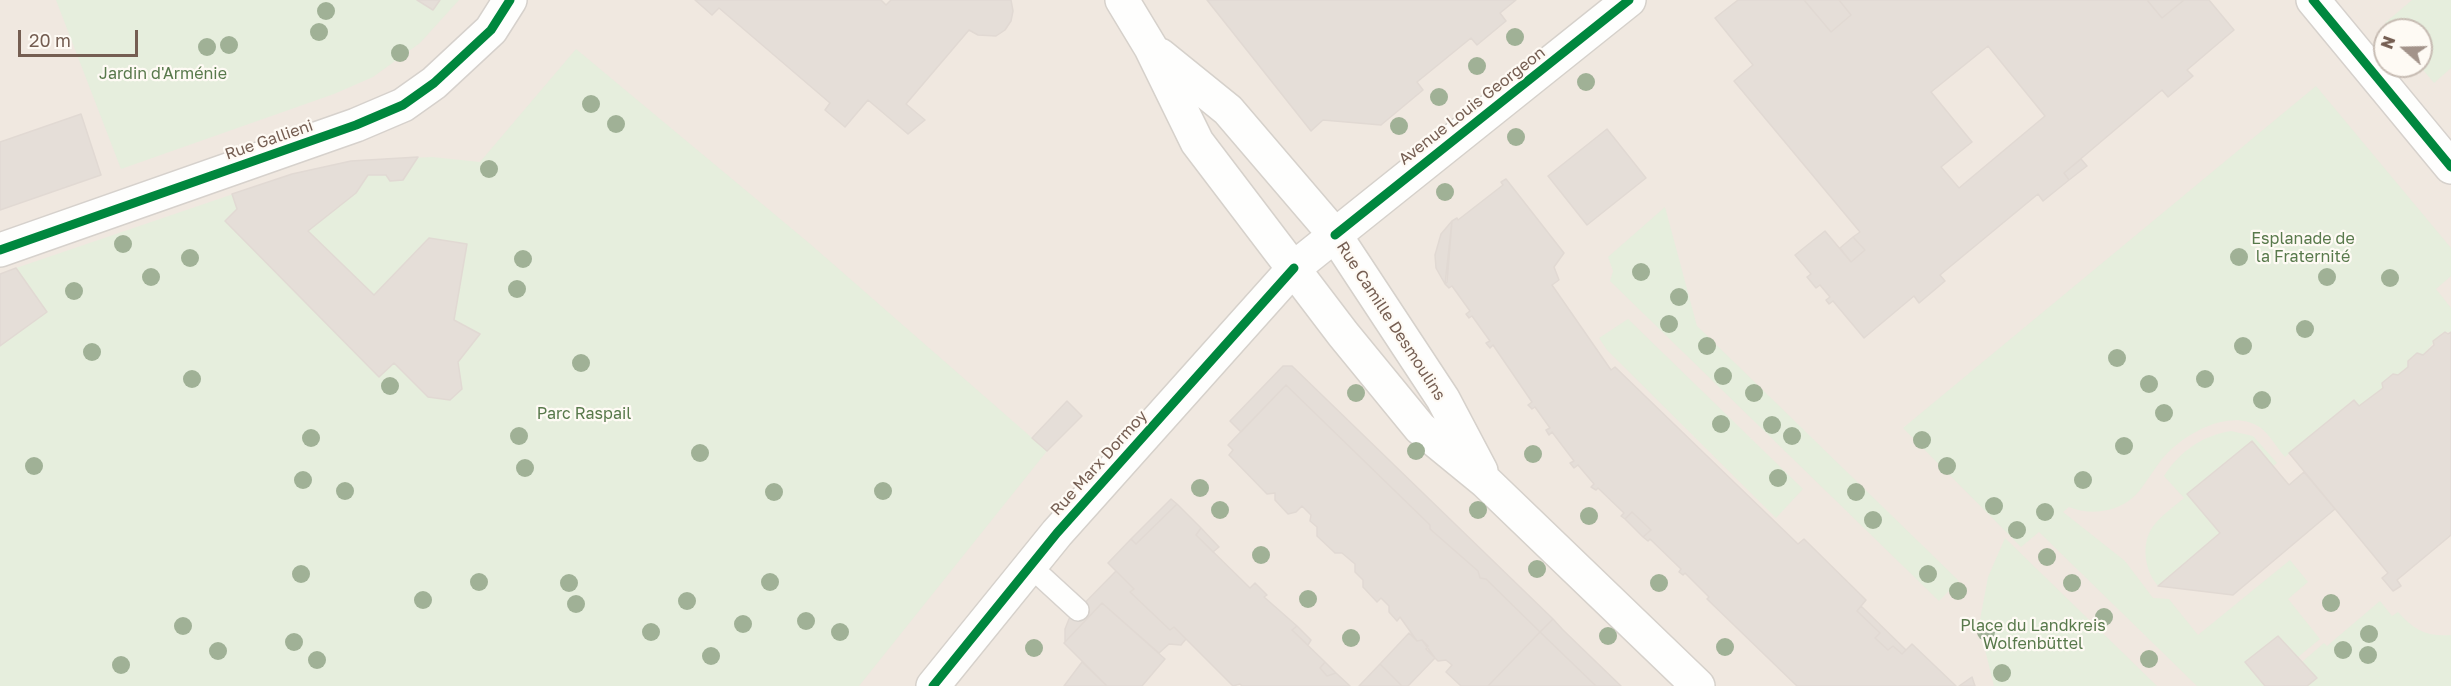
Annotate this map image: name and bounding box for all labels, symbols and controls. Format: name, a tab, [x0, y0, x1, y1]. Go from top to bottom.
scale bar	[21, 18, 141, 56]
north arrow	[2373, 18, 2433, 78]
text: 20 m	[29, 29, 71, 51]
text: N	[2376, 33, 2399, 52]
street label: Avenue Louis Georgeon	[1395, 43, 1549, 169]
park label: Jardin d'Arménie	[99, 64, 227, 84]
street label: Rue Gallieni	[222, 116, 316, 164]
park label: Esplanade de la Fraternité	[2251, 229, 2355, 267]
street label: Rue Camille Desmoulins	[1332, 238, 1450, 404]
park label: Parc Raspail	[537, 404, 631, 424]
street label: Rue Marx Dormoy	[1047, 406, 1151, 520]
park label: Place du Landkreis Wolfenbüttel	[1960, 616, 2106, 654]

